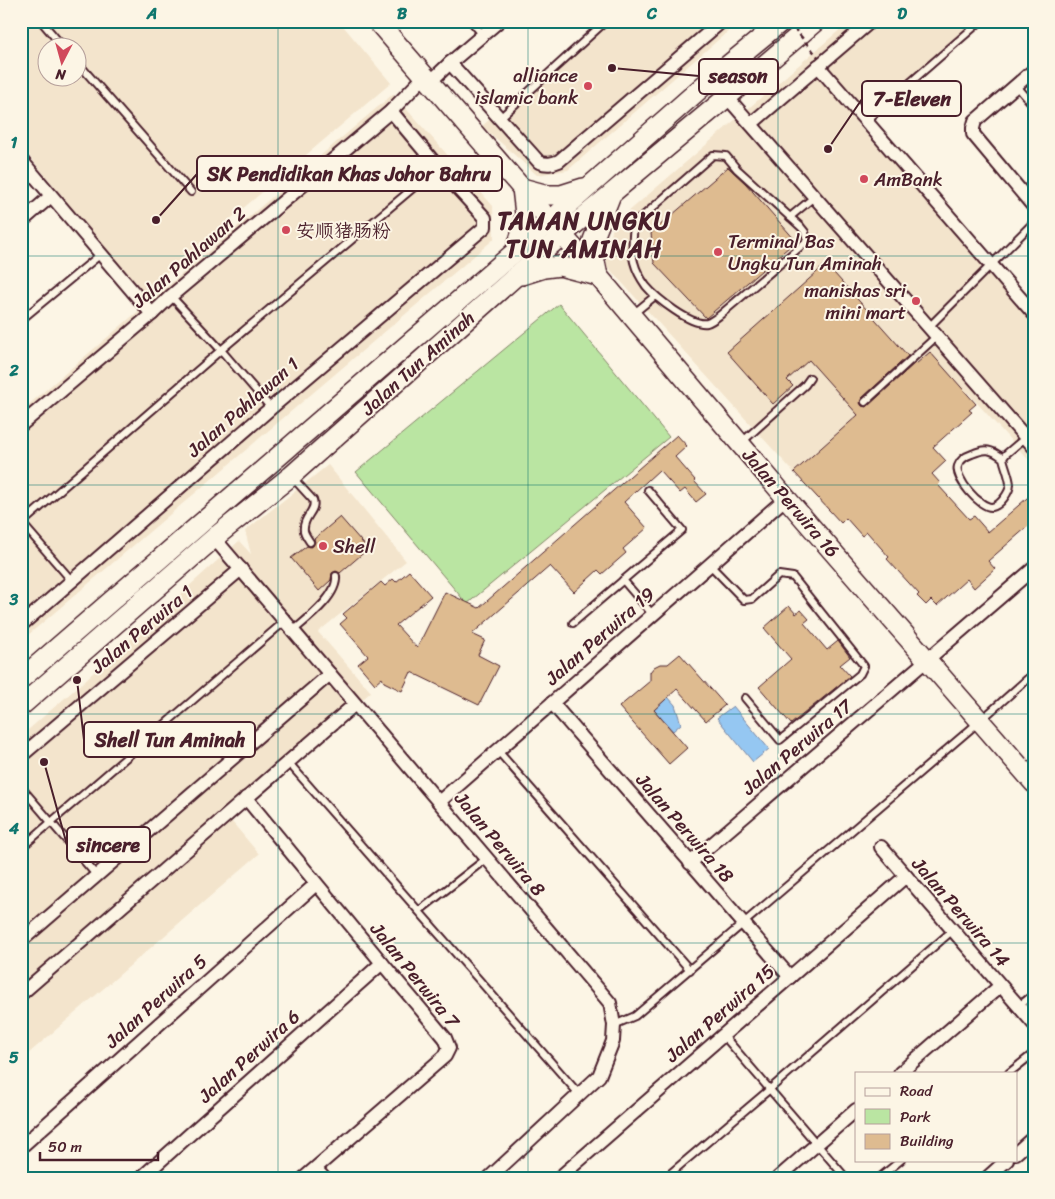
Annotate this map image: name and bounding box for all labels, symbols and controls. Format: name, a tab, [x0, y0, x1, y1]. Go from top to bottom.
text: A	[146, 0, 157, 28]
text: B	[397, 0, 408, 28]
text: C	[646, 0, 658, 28]
text: D	[897, 0, 907, 28]
north arrow	[38, 38, 88, 88]
place label: alliance islamic bank	[475, 59, 579, 114]
callout: season	[699, 59, 778, 94]
text: season	[707, 59, 768, 94]
text: N	[54, 61, 68, 87]
marker: alliance islamic bank	[582, 80, 594, 92]
callout: 7-Eleven	[862, 81, 961, 116]
text: 7-Eleven	[873, 82, 951, 117]
text: 1	[11, 128, 18, 157]
callout: SK Pendidikan Khas Johor Bahru	[197, 156, 502, 191]
text: SK Pendidikan Khas Johor Bahru	[206, 157, 491, 192]
place label: AmBank	[873, 163, 943, 196]
marker: AmBank	[858, 173, 870, 185]
street label: Jalan Pahlawan 2	[123, 198, 254, 317]
district label: TAMAN UNGKU TUN AMINAH	[497, 200, 671, 270]
place label: 安顺猪肠粉	[296, 214, 391, 247]
marker: 安顺猪肠粉	[280, 224, 292, 236]
place label: Terminal Bas Ungku Tun Aminah	[728, 225, 882, 280]
marker: Terminal Bas Ungku Tun Aminah	[712, 246, 724, 258]
place label: manishas sri mini mart	[805, 274, 907, 329]
marker: manishas sri mini mart	[910, 295, 922, 307]
street label: Jalan Tun Aminah	[353, 302, 483, 424]
street label: Jalan Pahlawan 1	[178, 349, 307, 466]
text: 2	[8, 356, 19, 385]
street label: Jalan Perwira 16	[733, 440, 848, 565]
place label: Shell	[333, 530, 376, 563]
marker: Shell	[317, 540, 329, 552]
street label: Jalan Perwira 1	[83, 576, 201, 683]
street label: Jalan Perwira 19	[537, 579, 663, 694]
text: 3	[9, 585, 19, 614]
street label: Jalan Perwira 17	[733, 690, 861, 804]
callout: Shell Tun Aminah	[84, 722, 255, 757]
text: Shell Tun Aminah	[94, 723, 246, 758]
street label: Jalan Perwira 18	[627, 765, 743, 891]
street label: Jalan Perwira 8	[445, 783, 554, 904]
text: 4	[8, 814, 19, 843]
callout: sincere	[67, 827, 150, 862]
text: sincere	[75, 828, 140, 863]
street label: Jalan Perwira 14	[903, 849, 1019, 975]
street label: Jalan Perwira 7	[361, 914, 469, 1036]
street label: Jalan Perwira 5	[96, 945, 215, 1057]
street label: Jalan Perwira 15	[657, 955, 783, 1071]
street label: Jalan Perwira 6	[190, 1001, 308, 1112]
text: 5	[9, 1043, 19, 1072]
legend	[855, 1072, 1018, 1162]
text: Road	[900, 1078, 933, 1104]
text: Park	[900, 1104, 931, 1130]
text: Building	[900, 1128, 954, 1154]
scale bar	[40, 1129, 158, 1161]
text: 50 m	[48, 1134, 83, 1160]

